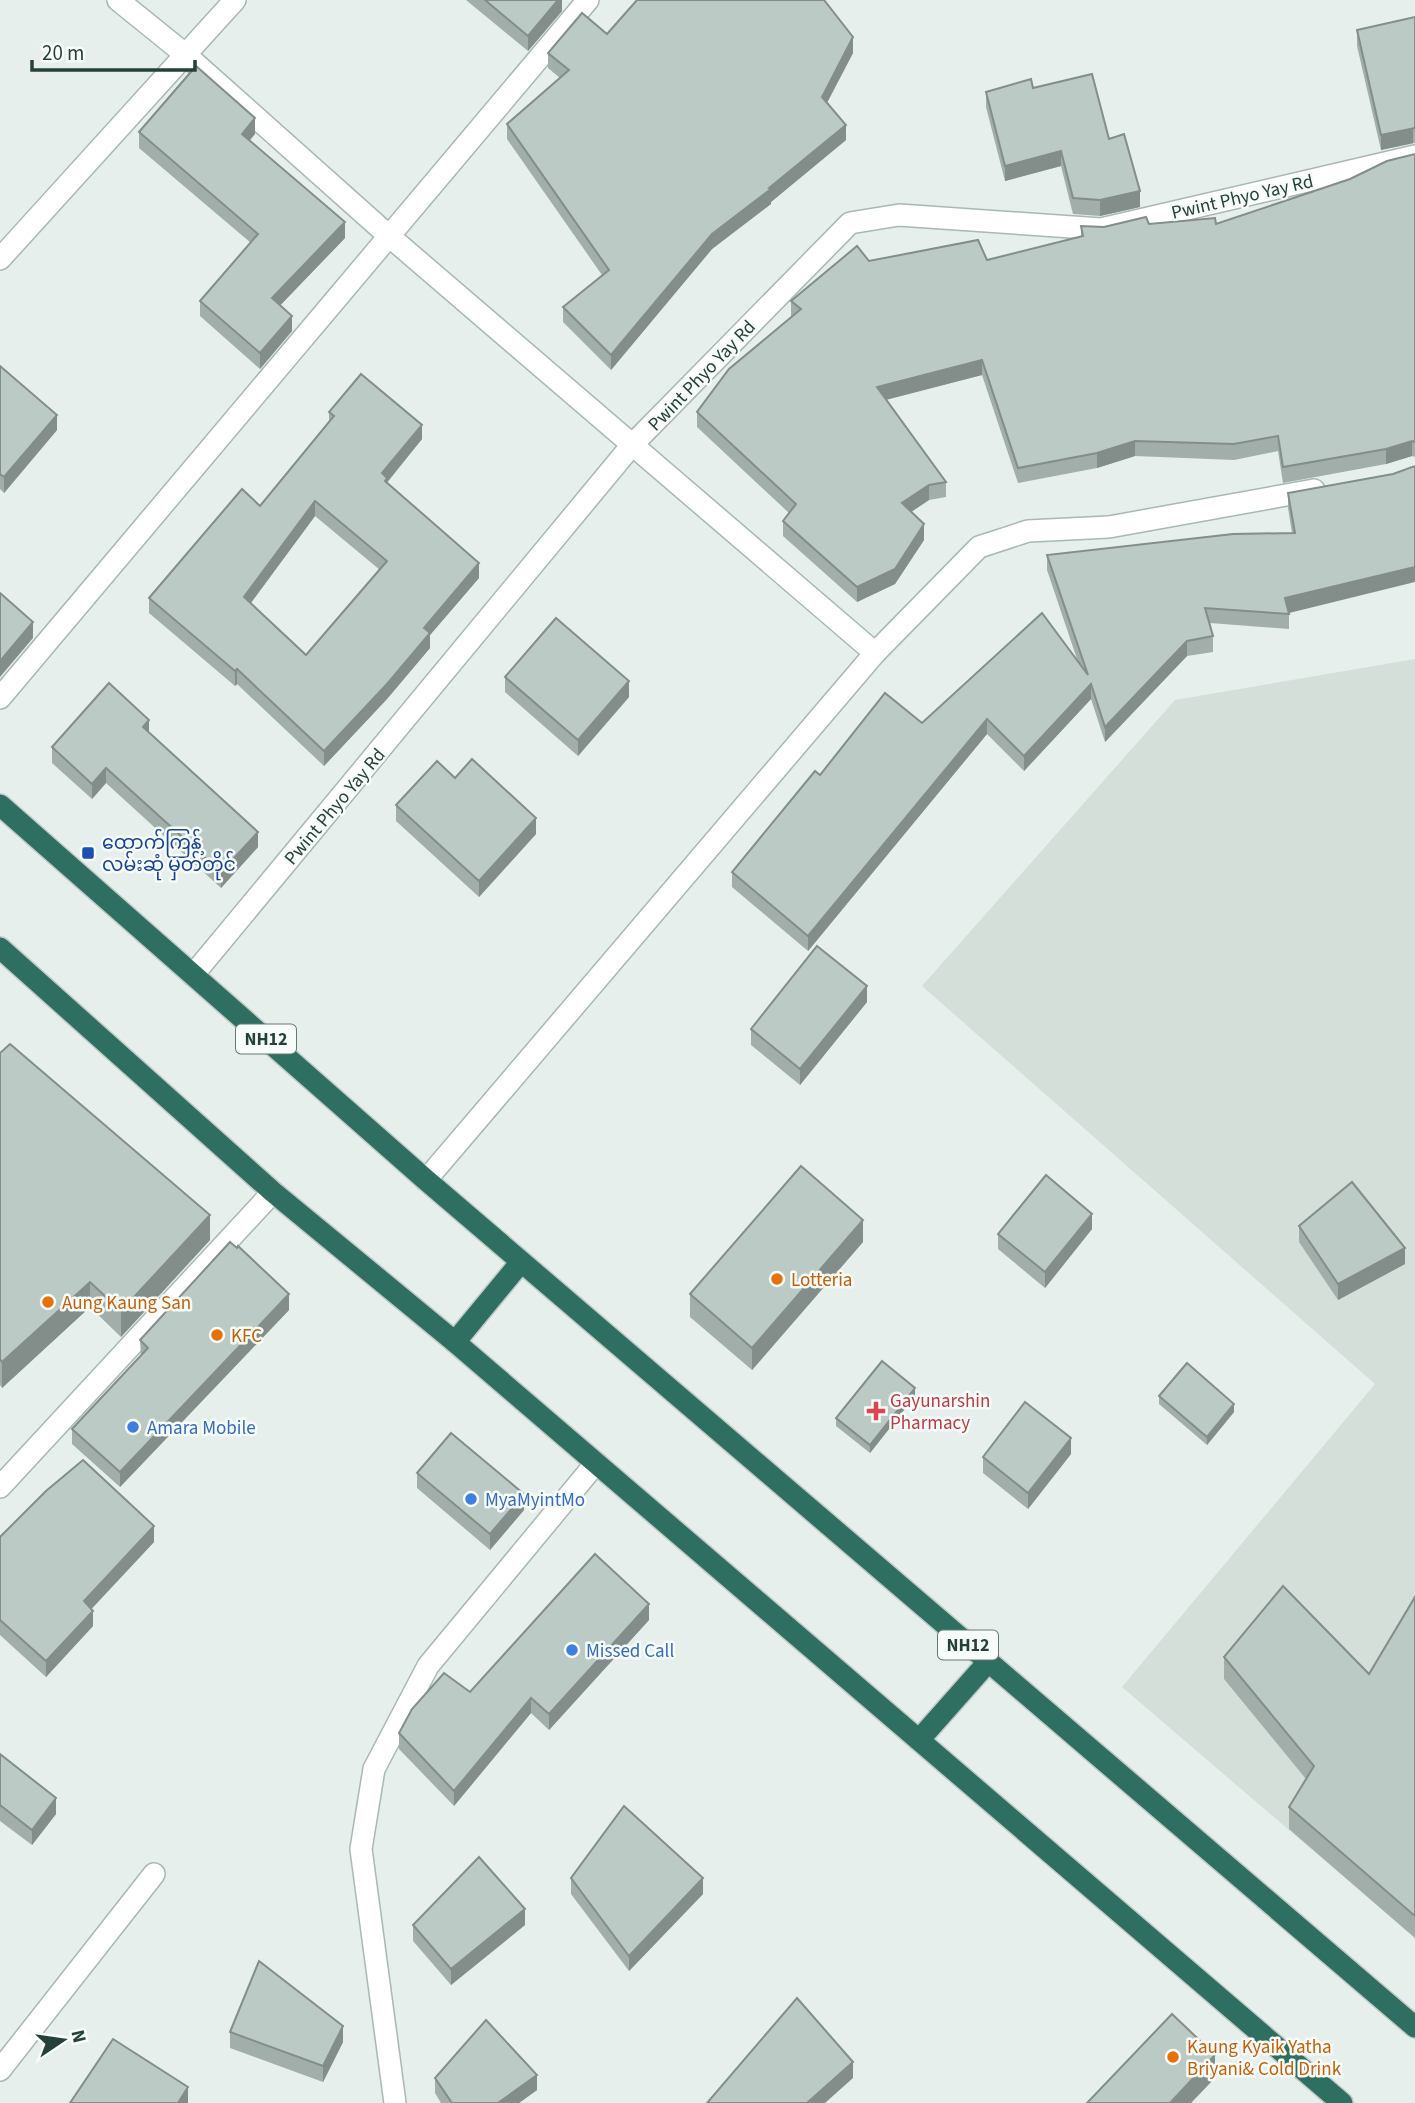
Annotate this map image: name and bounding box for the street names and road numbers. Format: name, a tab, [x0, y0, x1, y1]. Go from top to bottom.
street label: Pwint Phyo Yay Rd	[1169, 168, 1316, 227]
street label: Pwint Phyo Yay Rd	[642, 315, 762, 438]
street label: Pwint Phyo Yay Rd	[278, 743, 392, 871]
road number: NH12	[236, 1024, 296, 1054]
road number: NH12	[938, 1630, 998, 1660]

